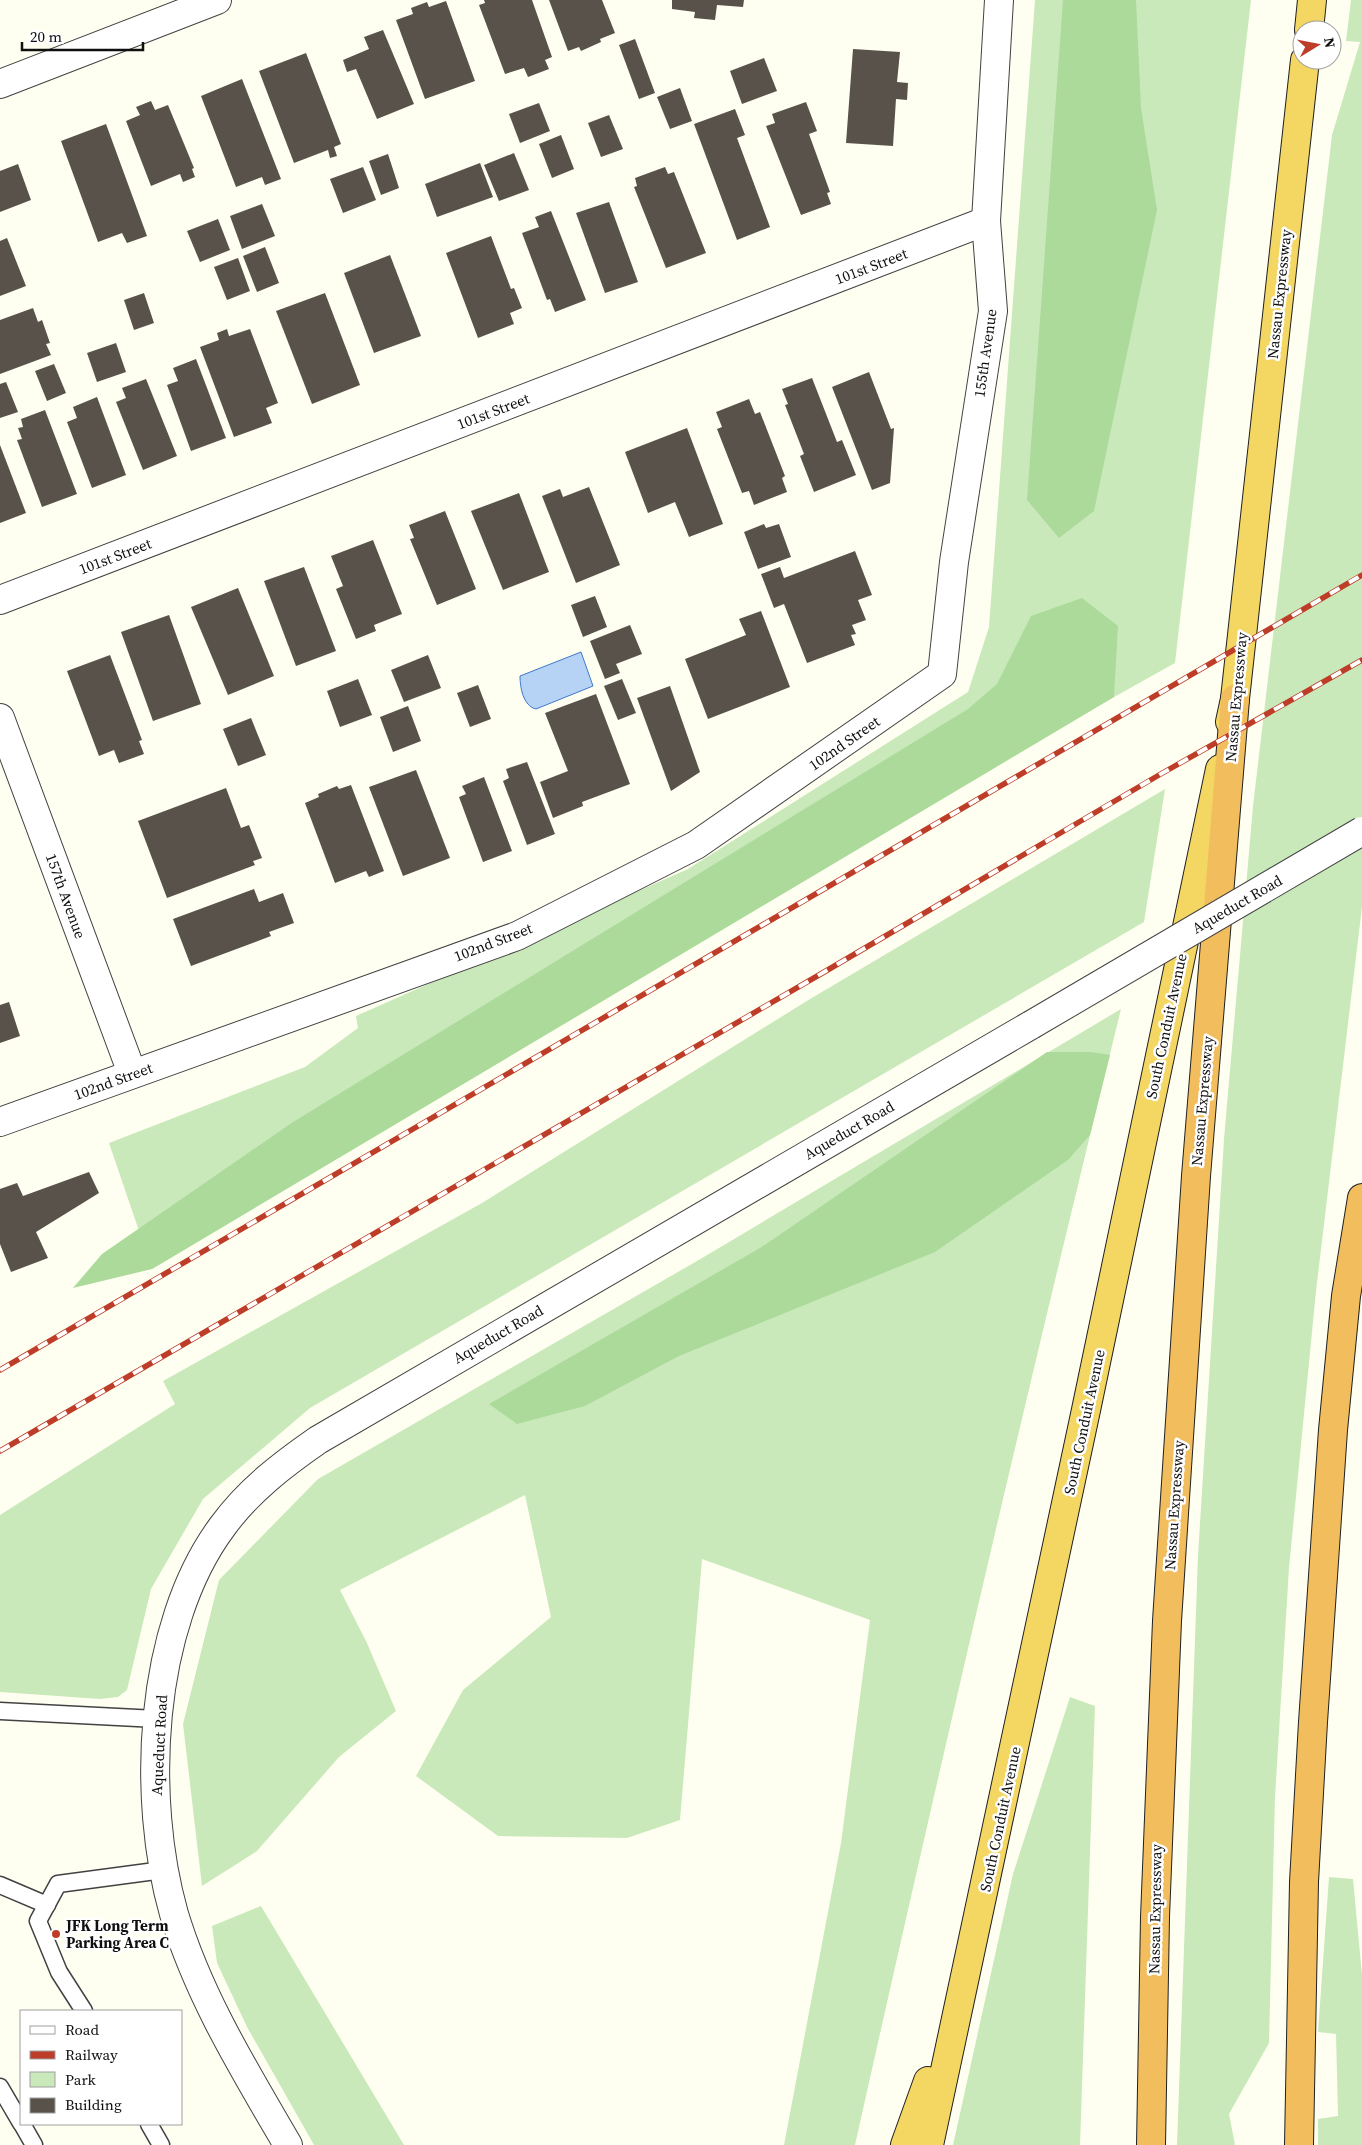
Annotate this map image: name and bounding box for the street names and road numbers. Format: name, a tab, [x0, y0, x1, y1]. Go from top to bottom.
street label: Nassau Expressway	[1262, 228, 1296, 360]
street label: 101st Street	[832, 243, 910, 289]
street label: 155th Avenue	[968, 307, 1002, 399]
street label: 101st Street	[454, 388, 532, 434]
street label: 101st Street	[76, 533, 154, 579]
street label: Nassau Expressway	[1220, 631, 1252, 763]
street label: 102nd Street	[804, 711, 884, 775]
street label: 157th Avenue	[41, 851, 91, 942]
street label: Aqueduct Road	[1188, 869, 1286, 938]
street label: 102nd Street	[451, 917, 535, 967]
street label: South Conduit Avenue	[1140, 951, 1192, 1101]
street label: Nassau Expressway	[1186, 1035, 1218, 1167]
street label: 102nd Street	[71, 1057, 155, 1105]
street label: Aqueduct Road	[800, 1095, 898, 1164]
street label: Aqueduct Road	[449, 1299, 547, 1368]
street label: South Conduit Avenue	[1058, 1347, 1110, 1497]
street label: Nassau Expressway	[1159, 1439, 1189, 1571]
street label: Aqueduct Road	[146, 1694, 172, 1796]
street label: South Conduit Avenue	[974, 1744, 1026, 1894]
street label: Nassau Expressway	[1143, 1844, 1167, 1974]

